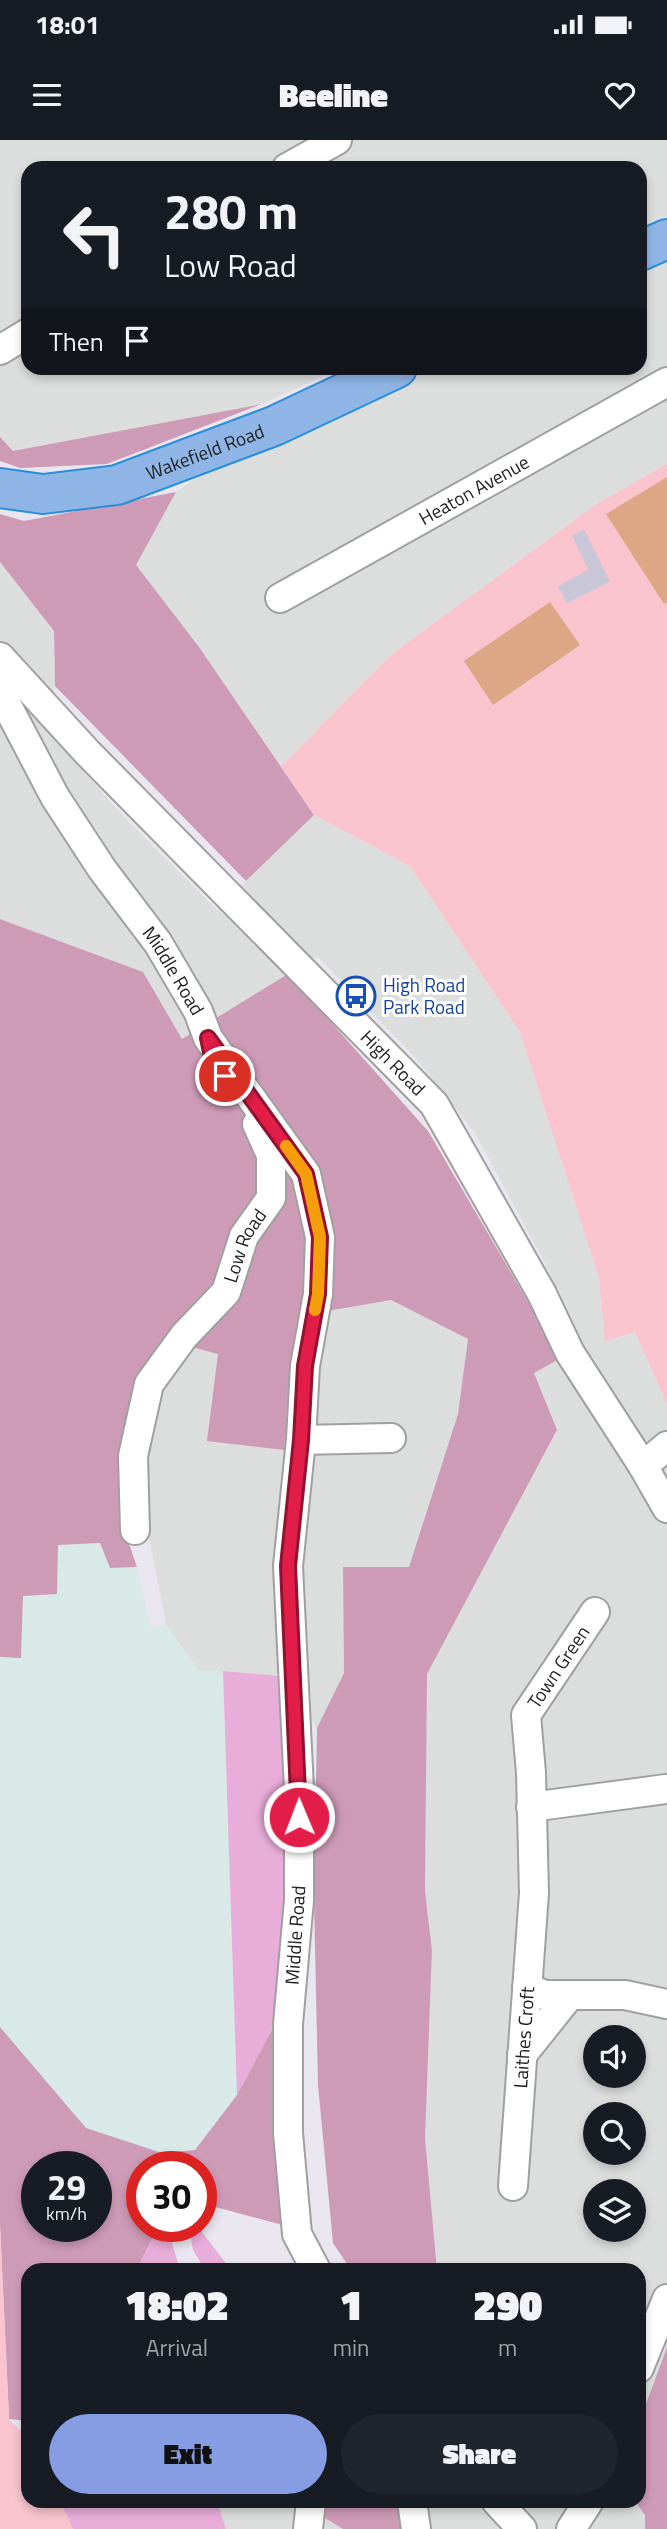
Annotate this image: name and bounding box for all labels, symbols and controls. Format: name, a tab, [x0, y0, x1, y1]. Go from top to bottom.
text: 18:01	[35, 5, 100, 44]
text: Beeline	[279, 71, 388, 119]
icon: menu	[28, 76, 66, 114]
icon: heart	[601, 76, 639, 114]
text: 280 m	[164, 173, 298, 248]
icon: left	[49, 189, 140, 280]
text: Low Road	[164, 241, 297, 289]
text: Then	[49, 322, 104, 361]
icon: arrive	[118, 322, 156, 360]
street label: Wakefield Road	[141, 416, 268, 487]
street label: Heaton Avenue	[413, 447, 534, 532]
street label: Middle Road	[136, 919, 212, 1020]
place label: High Road Park Road	[383, 970, 465, 1021]
bus stop icon: High Road Park Road	[335, 975, 377, 1017]
street label: High Road	[354, 1023, 433, 1102]
pin	[195, 1046, 255, 1106]
icon: arrive	[206, 1057, 244, 1095]
street label: Low Road	[215, 1202, 273, 1286]
street label: Town Green	[519, 1619, 596, 1714]
position arrow	[262, 1780, 336, 1854]
street label: Middle Road	[277, 1884, 312, 1986]
street label: Laithes Croft	[505, 1985, 541, 2089]
map controls	[583, 2025, 646, 2242]
button: sound	[583, 2025, 646, 2088]
button: search	[583, 2102, 646, 2165]
speed limit sign: 30	[126, 2151, 217, 2242]
text: 29	[47, 2160, 86, 2214]
button: layers	[583, 2179, 646, 2242]
text: km/h	[46, 2200, 87, 2227]
text: 18:02	[125, 2272, 229, 2336]
text: 1	[340, 2272, 363, 2336]
text: 290	[473, 2272, 542, 2336]
text: Arrival	[146, 2330, 208, 2365]
text: min	[333, 2330, 369, 2365]
text: m	[498, 2330, 517, 2365]
button: Exit	[49, 2414, 327, 2494]
button: Share	[341, 2414, 618, 2494]

